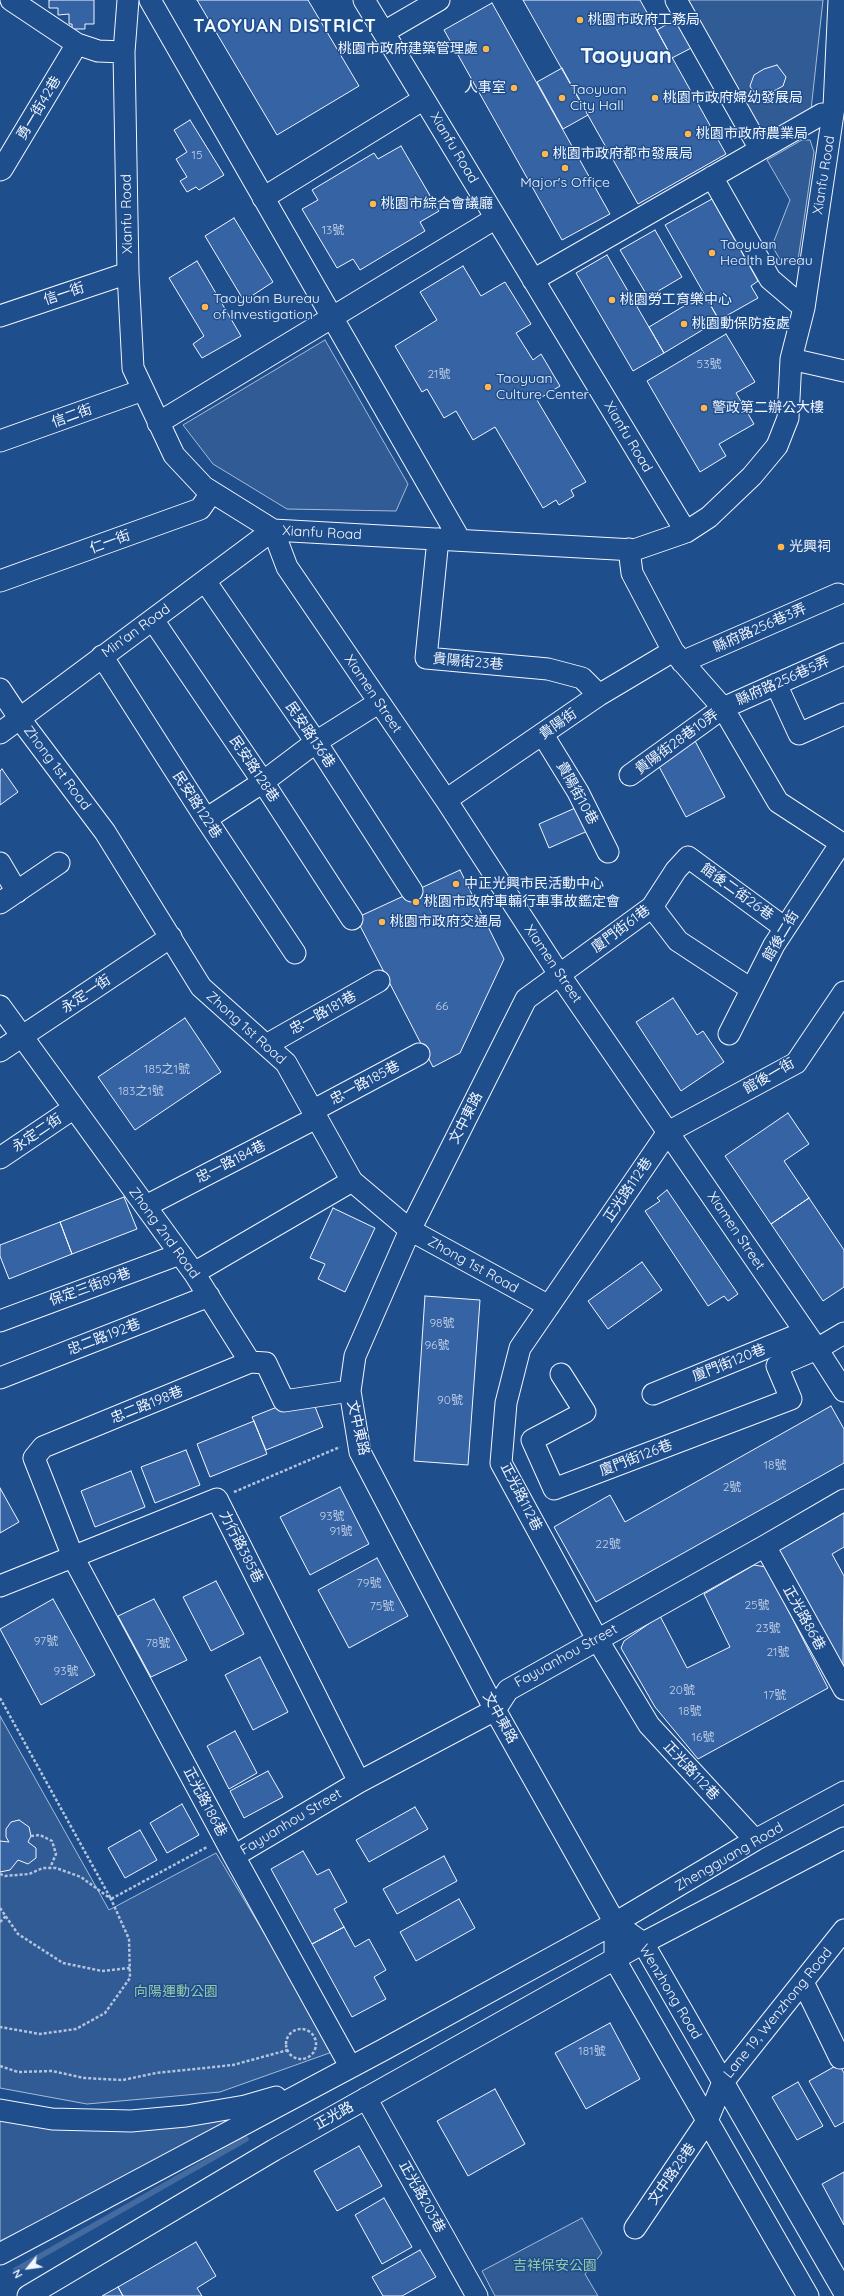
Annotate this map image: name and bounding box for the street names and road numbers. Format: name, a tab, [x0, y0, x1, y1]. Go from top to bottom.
street label: 勇一街42巷	[13, 73, 65, 143]
street label: Xianfu Road	[426, 110, 482, 186]
street label: Xianfu Road	[809, 134, 839, 216]
street label: Xianfu Road	[118, 174, 136, 254]
street label: 信一街	[41, 279, 87, 309]
street label: Xianfu Road	[600, 399, 656, 475]
street label: 信二街	[49, 401, 95, 431]
street label: Xianfu Road	[282, 523, 362, 543]
street label: 仁一街	[87, 527, 133, 557]
street label: 縣府路256巷3弄	[711, 600, 809, 656]
street label: Min'an Road	[98, 601, 174, 661]
street label: 貴陽街23巷	[432, 651, 504, 673]
street label: Xiamen Street	[341, 652, 405, 736]
street label: 縣府路256巷5弄	[734, 653, 832, 709]
street label: 民安路136巷	[282, 699, 338, 771]
street label: 貴陽街	[536, 705, 580, 743]
street label: 貴陽街28巷10弄	[632, 706, 722, 778]
street label: Zhong 1st Road	[20, 723, 94, 813]
street label: 民安路128巷	[226, 733, 282, 805]
street label: 貴陽街10巷	[553, 759, 601, 827]
street label: 民安路122巷	[169, 768, 225, 842]
street label: 館後二街26巷	[698, 860, 776, 924]
street label: 廈門街61巷	[589, 902, 653, 956]
street label: 館後二街	[759, 908, 803, 964]
street label: Xiamen Street	[521, 922, 585, 1006]
street label: 永定一街	[58, 971, 114, 1017]
street label: Zhong 1st Road	[203, 988, 289, 1068]
street label: 忠一路181巷	[287, 988, 359, 1038]
street label: 館後一街	[741, 1055, 797, 1097]
street label: 忠一路185巷	[327, 1058, 403, 1108]
street label: 文中東路	[446, 1089, 486, 1147]
street label: 永定二街	[9, 1110, 65, 1156]
street label: 忠一路184巷	[193, 1137, 269, 1187]
street label: 正光路112巷	[600, 1155, 656, 1225]
street label: Zhong 2nd Road	[125, 1184, 203, 1282]
street label: Xiamen Street	[704, 1189, 768, 1273]
street label: Zhong 1st Road	[425, 1233, 521, 1297]
street label: 保定三街89巷	[47, 1265, 133, 1309]
street label: 忠二路192巷	[65, 1315, 143, 1359]
street label: 廈門街120巷	[690, 1341, 768, 1385]
street label: 忠二路198巷	[108, 1383, 186, 1427]
street label: 文中東路	[344, 1399, 372, 1457]
street label: 廈門街126巷	[597, 1436, 675, 1480]
street label: 正光路112巷	[497, 1460, 545, 1534]
street label: 力行路385巷	[216, 1508, 266, 1586]
street label: 正光路86巷	[779, 1583, 829, 1653]
street label: Fayuanhou Street	[512, 1621, 620, 1691]
street label: 文中東路	[479, 1689, 521, 1747]
street label: 正光路112巷	[660, 1738, 722, 1804]
street label: 正光路186巷	[180, 1764, 230, 1840]
street label: Fayuanhou Street	[237, 1785, 345, 1859]
street label: Zhengguang Road	[672, 1819, 786, 1895]
street label: Wenzhong Road	[635, 1941, 705, 2043]
street label: Lane 19, Wenzhong Road	[720, 1944, 836, 2082]
street label: 正光路	[312, 2098, 356, 2134]
street label: 文中路28巷	[645, 2140, 699, 2208]
street label: 正光路203巷	[395, 2158, 449, 2236]

